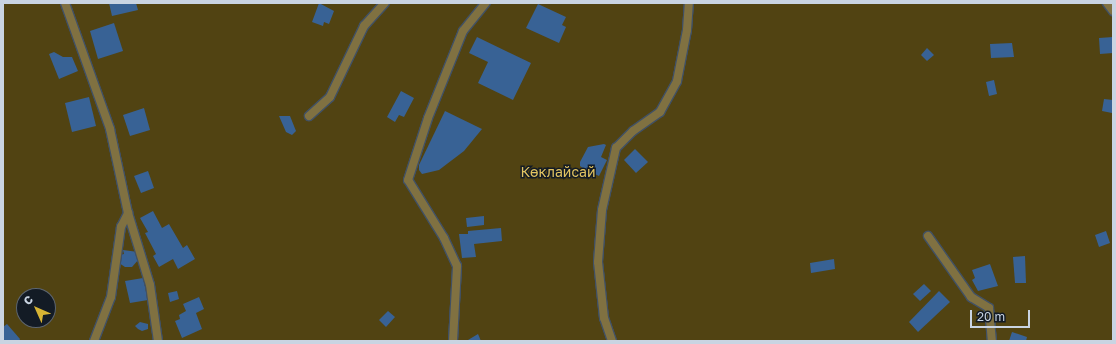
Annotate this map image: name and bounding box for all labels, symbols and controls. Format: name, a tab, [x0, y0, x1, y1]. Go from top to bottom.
park label: Көклайсай	[521, 164, 595, 180]
north arrow	[16, 288, 56, 328]
text: С	[21, 293, 35, 307]
scale bar	[972, 302, 1032, 328]
text: 20 m	[977, 309, 1005, 324]

